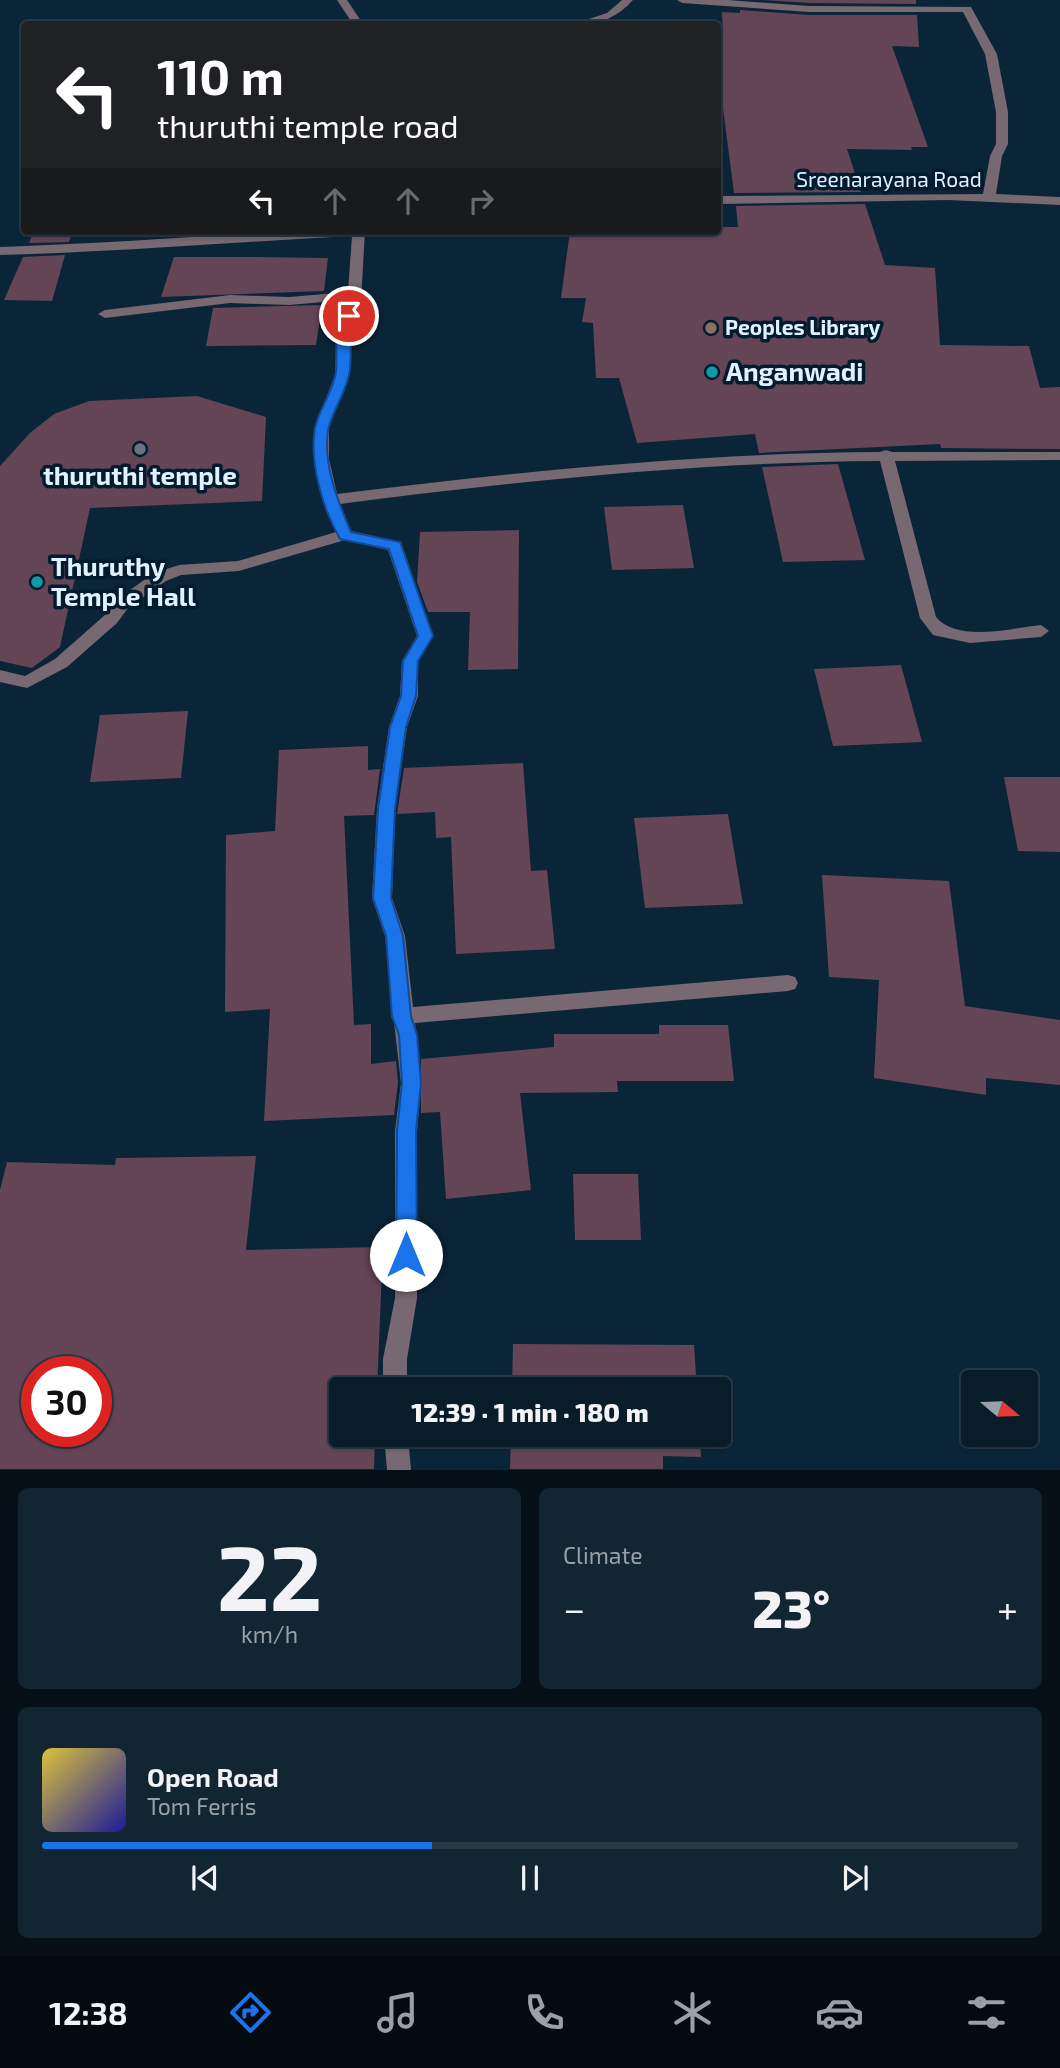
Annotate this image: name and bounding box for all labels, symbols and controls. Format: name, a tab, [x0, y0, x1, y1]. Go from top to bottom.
text: 110 m	[157, 46, 284, 105]
icon: left	[42, 49, 133, 140]
text: thuruthi temple road	[157, 106, 459, 144]
street label: Sreenarayana Road	[796, 166, 982, 191]
icon: left	[243, 182, 281, 220]
icon: ahead	[316, 182, 354, 220]
icon: ahead	[389, 182, 427, 220]
icon: right	[462, 182, 500, 220]
pin	[319, 286, 379, 346]
icon: arrive	[330, 297, 368, 335]
place label: Peoples Library	[725, 314, 881, 340]
marker: Peoples Library	[703, 320, 719, 336]
place label: Anganwadi	[726, 355, 864, 386]
marker: Anganwadi	[704, 364, 720, 380]
marker: thuruthi temple	[132, 441, 148, 457]
place label: thuruthi temple	[43, 459, 237, 490]
place label: Thuruthy Temple Hall	[51, 550, 196, 611]
marker: Thuruthy Temple Hall	[29, 574, 45, 590]
position arrow	[369, 1218, 443, 1292]
speed limit sign: 30	[21, 1356, 112, 1447]
north arrow	[961, 1370, 1038, 1447]
map controls	[961, 1370, 1038, 1447]
text: 12:39 · 1 min · 180 m	[411, 1396, 649, 1427]
text: 22	[217, 1520, 322, 1629]
text: Climate	[563, 1541, 643, 1569]
text: 23°	[752, 1576, 830, 1638]
text: −	[563, 1585, 585, 1631]
text: +	[997, 1585, 1018, 1631]
text: km/h	[241, 1620, 298, 1648]
text: Open Road	[147, 1761, 279, 1792]
text: Tom Ferris	[147, 1792, 256, 1820]
icon: previous	[186, 1859, 224, 1897]
icon: pause	[511, 1859, 549, 1897]
icon: next	[836, 1859, 874, 1897]
icon: directions	[226, 1988, 275, 2037]
icon: music	[373, 1988, 422, 2037]
icon: phone	[520, 1988, 569, 2037]
icon: climate	[668, 1988, 717, 2037]
icon: car	[815, 1988, 864, 2037]
icon: filters	[962, 1988, 1011, 2037]
text: 12:38	[49, 1993, 128, 2031]

